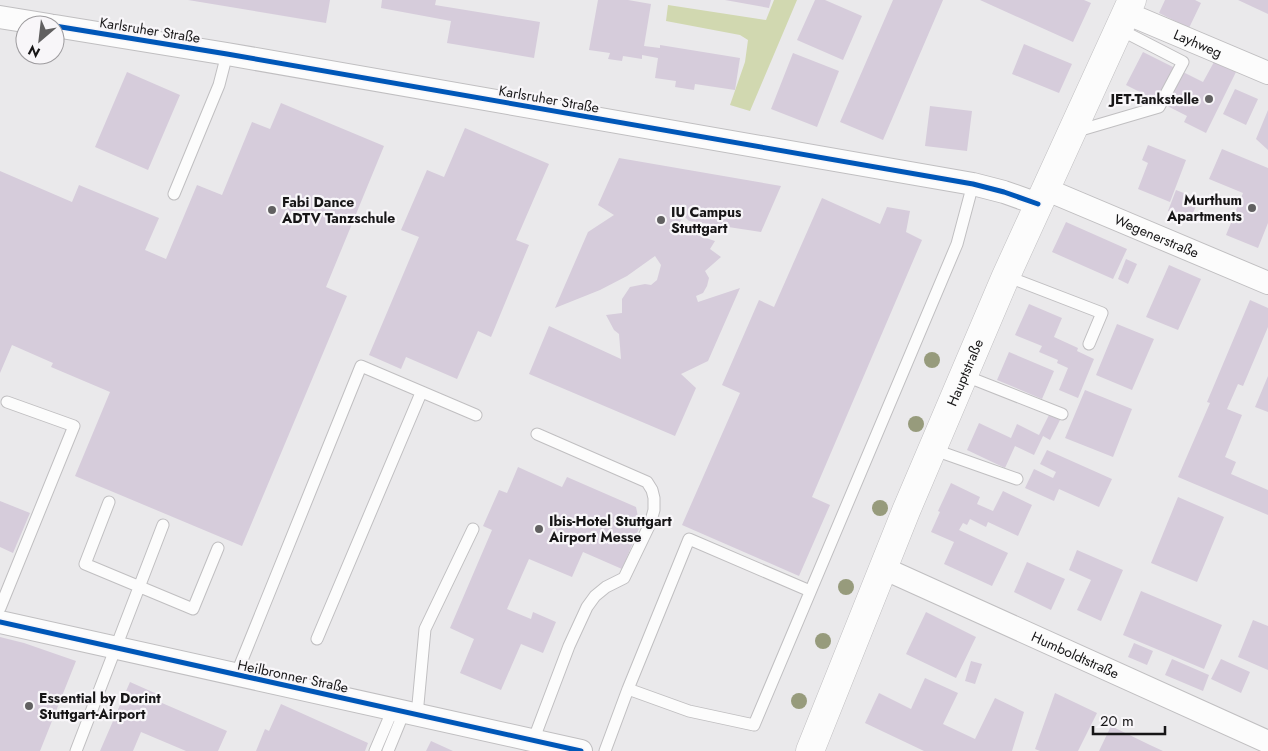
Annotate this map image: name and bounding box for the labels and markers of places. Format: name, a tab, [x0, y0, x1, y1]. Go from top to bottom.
place label: JET-Tankstelle	[1107, 89, 1199, 109]
marker: JET-Tankstelle	[1203, 93, 1215, 105]
place label: Murthum Apartments	[1166, 190, 1243, 226]
place label: Fabi Dance ADTV Tanzschule	[281, 192, 395, 228]
place label: IU Campus Stuttgart	[671, 202, 742, 238]
marker: Murthum Apartments	[1246, 202, 1258, 214]
marker: Fabi Dance ADTV Tanzschule	[266, 204, 278, 216]
marker: IU Campus Stuttgart	[655, 214, 667, 226]
place label: Ibis-Hotel Stuttgart Airport Messe	[548, 511, 672, 547]
marker: Ibis-Hotel Stuttgart Airport Messe	[533, 523, 545, 535]
place label: Essential by Dorint Stuttgart-Airport	[39, 688, 161, 724]
marker: Essential by Dorint Stuttgart-Airport	[23, 700, 35, 712]

